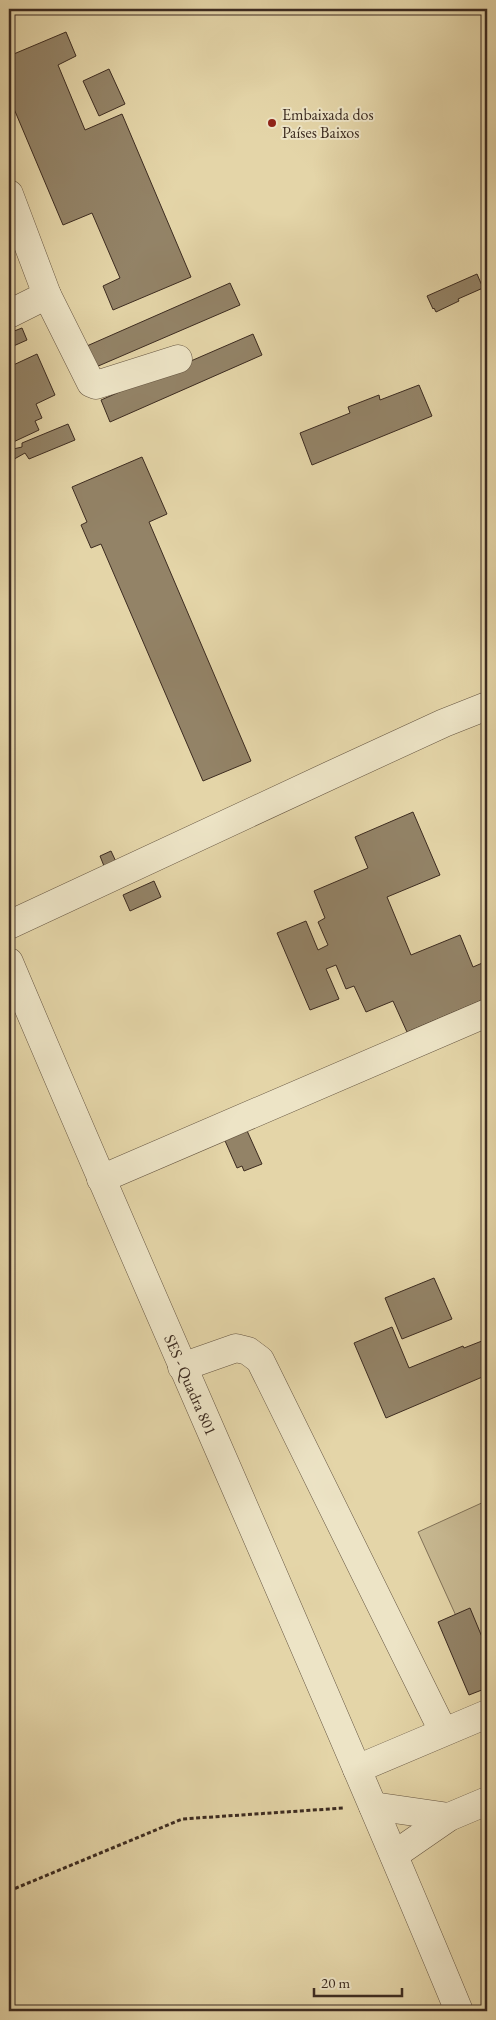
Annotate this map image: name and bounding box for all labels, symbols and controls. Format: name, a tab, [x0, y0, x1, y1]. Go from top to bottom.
place label: Embaixada dos Países Baixos	[282, 104, 374, 143]
marker: Embaixada dos Países Baixos	[266, 117, 278, 129]
street label: SES - Quadra 801	[160, 1331, 222, 1438]
scale bar	[314, 1965, 401, 1997]
text: 20 m	[321, 1973, 350, 1992]

